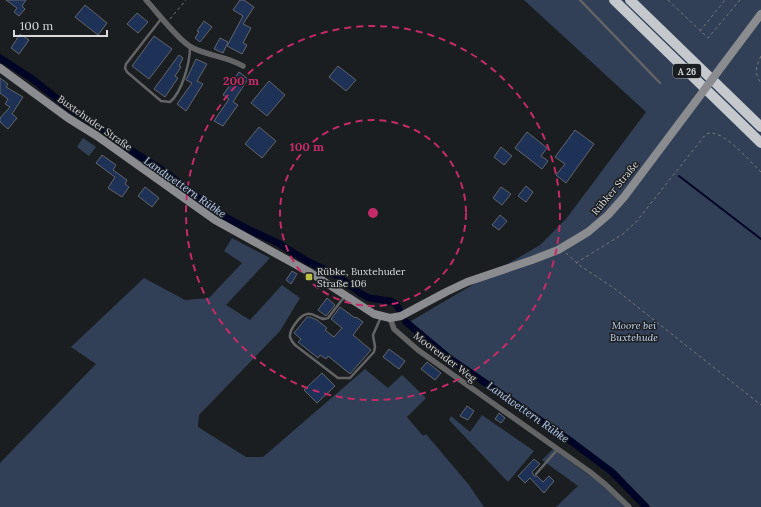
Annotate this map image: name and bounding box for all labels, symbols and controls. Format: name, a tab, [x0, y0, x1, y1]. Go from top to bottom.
scale bar	[14, 12, 107, 38]
text: 100 m	[20, 18, 53, 33]
road number: A 26	[673, 64, 701, 78]
text: 200 m	[223, 73, 259, 88]
street label: Buxtehuder Straße	[55, 92, 135, 154]
text: 100 m	[290, 139, 324, 154]
water label: Landwettern Rübke	[141, 153, 229, 221]
street label: Rübker Straße	[589, 158, 642, 218]
centre of rings	[366, 206, 380, 220]
place label: Rübke, Buxtehuder Straße 106	[317, 265, 406, 290]
marker: Rübke, Buxtehuder Straße 106	[304, 272, 314, 282]
park label: Moore bei Buxtehude	[610, 319, 658, 344]
street label: Moorender Weg	[411, 329, 479, 385]
water label: Landwettern Rübke	[484, 378, 572, 446]

